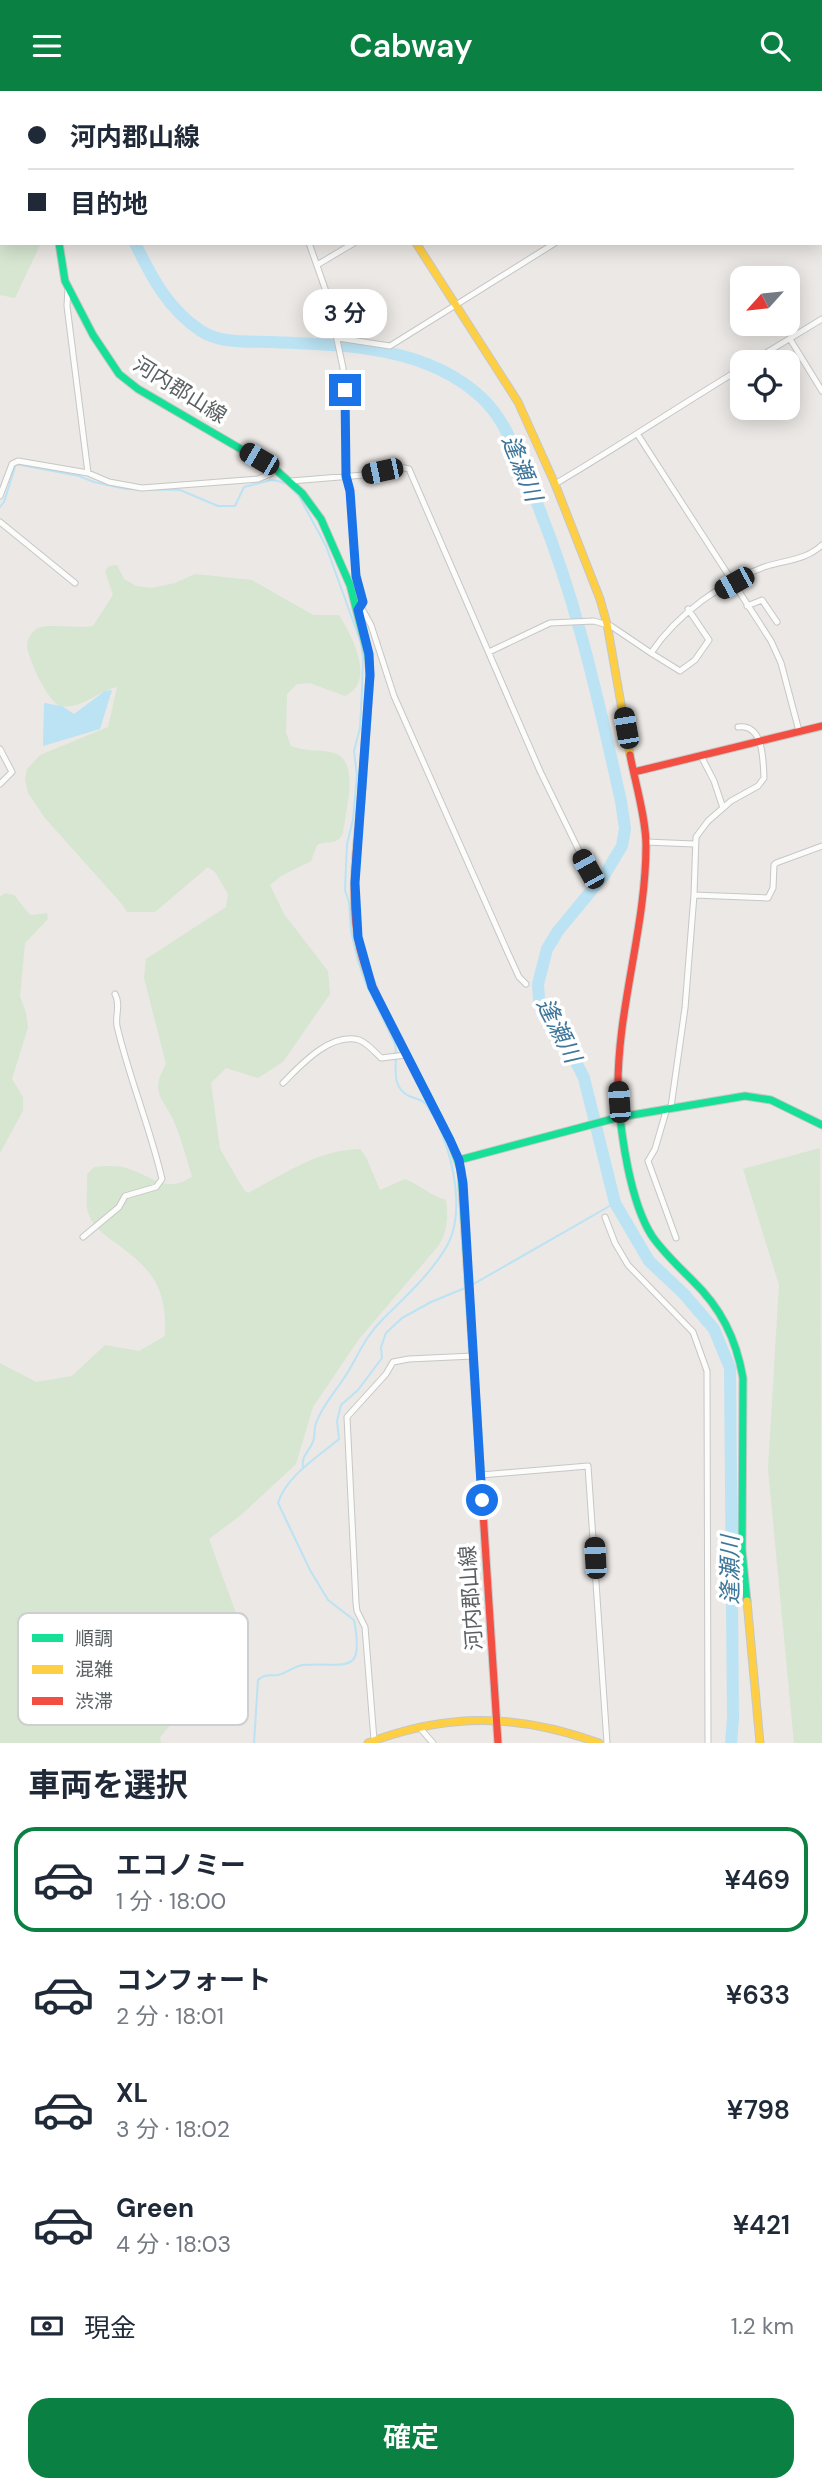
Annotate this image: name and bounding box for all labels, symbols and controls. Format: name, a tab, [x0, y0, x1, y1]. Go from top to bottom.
text: Cabway	[349, 25, 473, 67]
icon: menu	[28, 27, 66, 65]
icon: search	[756, 27, 794, 65]
text: 河内郡山線	[70, 120, 200, 154]
text: 目的地	[70, 187, 148, 221]
north arrow	[730, 266, 800, 336]
map controls	[730, 266, 800, 420]
callout: 3 分	[303, 289, 387, 337]
text: 3 分	[324, 298, 366, 328]
street label: 河内郡山線	[128, 350, 232, 430]
button: locate	[730, 350, 800, 420]
route end	[329, 374, 361, 406]
water label: 逢瀬川	[495, 430, 550, 508]
car	[236, 439, 283, 479]
car	[360, 456, 405, 486]
car	[711, 564, 758, 602]
car	[613, 705, 640, 751]
car	[569, 846, 608, 892]
water label: 逢瀬川	[530, 992, 589, 1070]
car	[608, 1080, 631, 1124]
route start	[466, 1484, 498, 1516]
water label: 逢瀬川	[715, 1533, 745, 1605]
car	[584, 1536, 607, 1580]
street label: 河内郡山線	[453, 1545, 489, 1651]
legend	[18, 1613, 248, 1725]
text: 順調	[75, 1626, 113, 1651]
text: 混雑	[75, 1657, 113, 1682]
text: 渋滞	[75, 1689, 113, 1714]
text: 車両を選択	[28, 1764, 188, 1806]
icon: car	[32, 1848, 95, 1911]
text: エコノミー	[116, 1848, 246, 1882]
text: ¥469	[724, 1863, 790, 1897]
text: 1 分 · 18:00	[116, 1886, 226, 1916]
icon: car	[32, 1963, 95, 2026]
text: コンフォート	[116, 1963, 271, 1997]
text: ¥633	[726, 1978, 790, 2012]
text: 2 分 · 18:01	[116, 2001, 224, 2031]
text: XL	[116, 2076, 148, 2110]
icon: car	[32, 2078, 95, 2141]
text: ¥798	[727, 2093, 790, 2127]
text: 3 分 · 18:02	[116, 2114, 230, 2144]
text: Green	[116, 2191, 194, 2225]
icon: car	[32, 2193, 95, 2256]
text: ¥421	[733, 2208, 790, 2242]
text: 4 分 · 18:03	[116, 2229, 231, 2259]
icon: cash	[28, 2307, 66, 2345]
text: 現金	[84, 2311, 136, 2345]
text: 1.2 km	[731, 2311, 794, 2341]
button: 確定	[28, 2398, 794, 2478]

